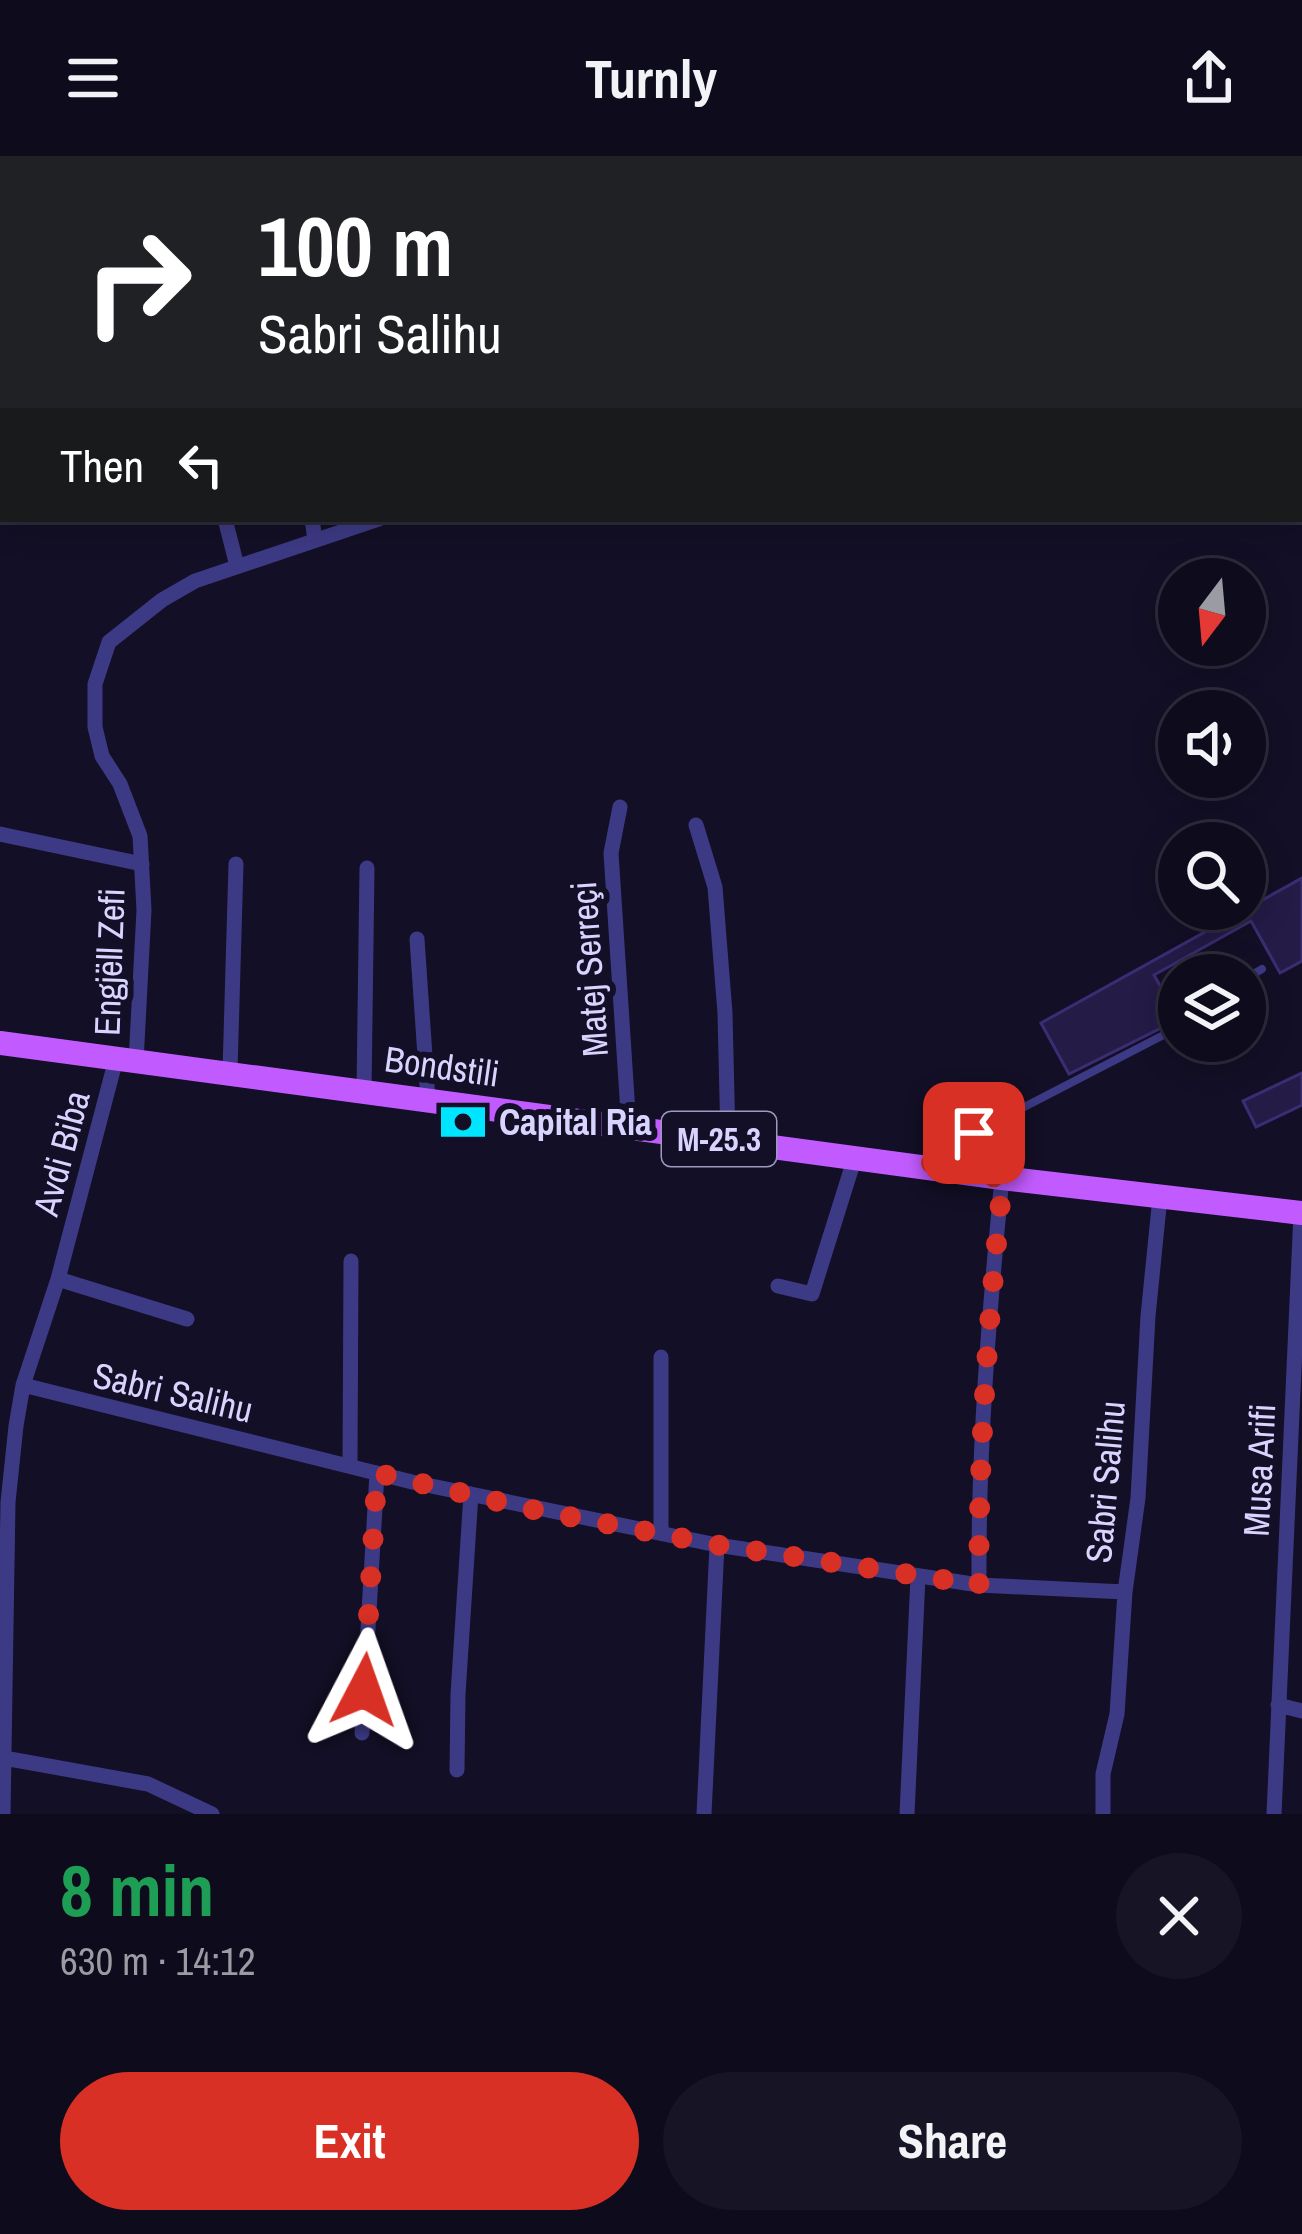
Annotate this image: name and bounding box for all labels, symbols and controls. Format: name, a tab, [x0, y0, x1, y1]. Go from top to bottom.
text: Turnly	[585, 42, 717, 115]
icon: menu	[60, 45, 126, 111]
icon: share	[1176, 45, 1242, 111]
text: 100 m	[258, 189, 453, 302]
icon: right	[60, 204, 216, 360]
text: Sabri Salihu	[258, 297, 502, 370]
icon: left	[168, 432, 234, 498]
text: Then	[60, 435, 144, 496]
north arrow	[1158, 558, 1266, 666]
map controls	[1158, 558, 1266, 1062]
button: sound	[1158, 690, 1266, 798]
button: search	[1158, 822, 1266, 930]
street label: Matej Serreçi	[559, 880, 619, 1058]
street label: Engjëll Zefi	[82, 887, 136, 1037]
button: layers	[1158, 954, 1266, 1062]
street label: Bondstili	[382, 1034, 502, 1098]
pin	[923, 1082, 1025, 1184]
street label: Avdi Biba	[21, 1085, 101, 1222]
bank icon: Capital Ria	[438, 1097, 488, 1147]
place label: Capital Ria	[499, 1098, 652, 1146]
icon: arrive	[941, 1100, 1007, 1166]
road number: M-25.3	[662, 1112, 776, 1166]
street label: Sabri Salihu	[88, 1350, 258, 1434]
street label: Sabri Salihu	[1074, 1399, 1136, 1565]
street label: Musa Arifi	[1232, 1402, 1286, 1538]
position arrow	[301, 1627, 427, 1753]
text: 8 min	[60, 1841, 214, 1938]
button: close	[1116, 1853, 1242, 1979]
text: 630 m · 14:12	[60, 1935, 256, 1987]
button: Exit	[60, 2072, 639, 2210]
button: Share	[663, 2072, 1242, 2210]

